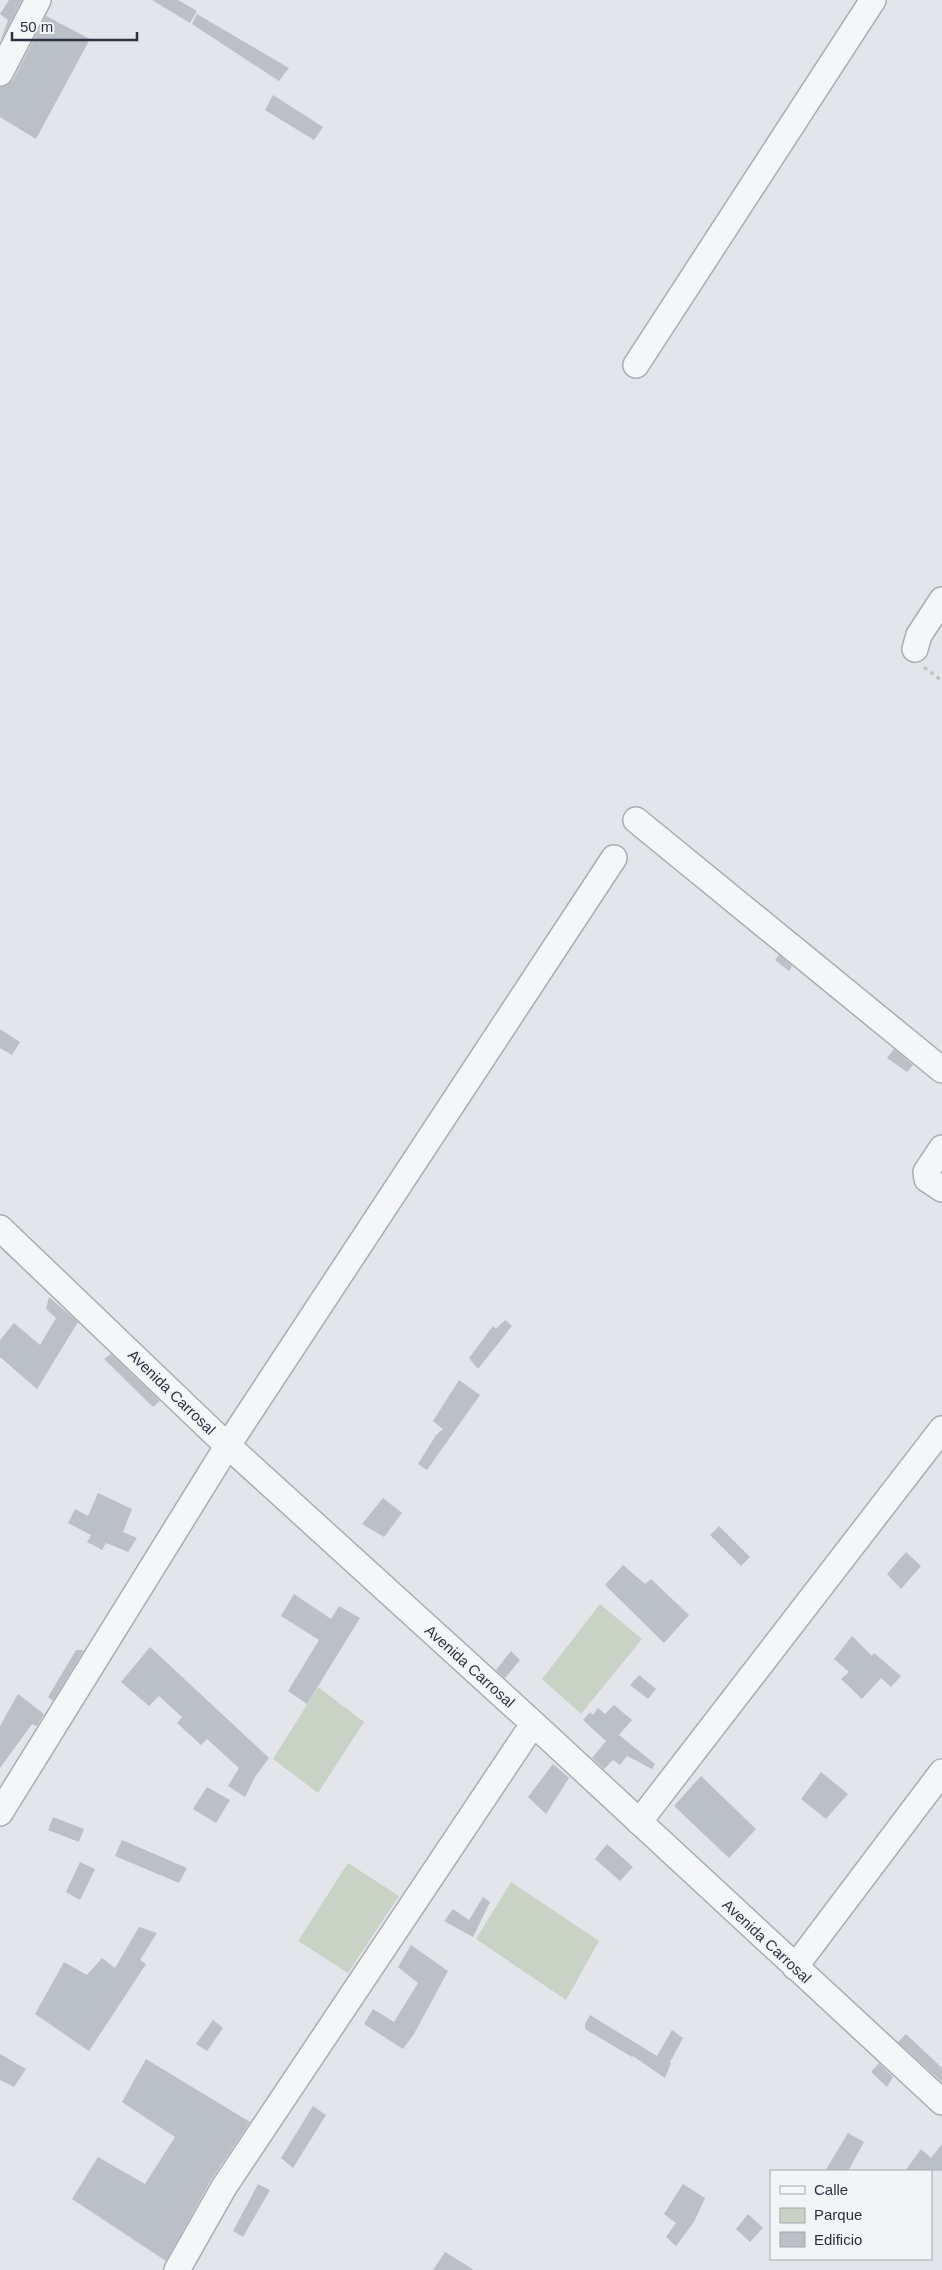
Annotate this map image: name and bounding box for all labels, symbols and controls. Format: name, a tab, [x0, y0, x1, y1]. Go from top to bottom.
scale bar	[12, 10, 138, 42]
text: 50 m	[20, 18, 53, 35]
street label: Avenida Carrosal	[125, 1346, 219, 1438]
street label: Avenida Carrosal	[422, 1621, 518, 1711]
street label: Avenida Carrosal	[719, 1896, 815, 1986]
legend	[770, 2170, 932, 2260]
text: Calle	[814, 2181, 848, 2198]
text: Parque	[814, 2206, 862, 2223]
text: Edificio	[814, 2231, 862, 2248]

